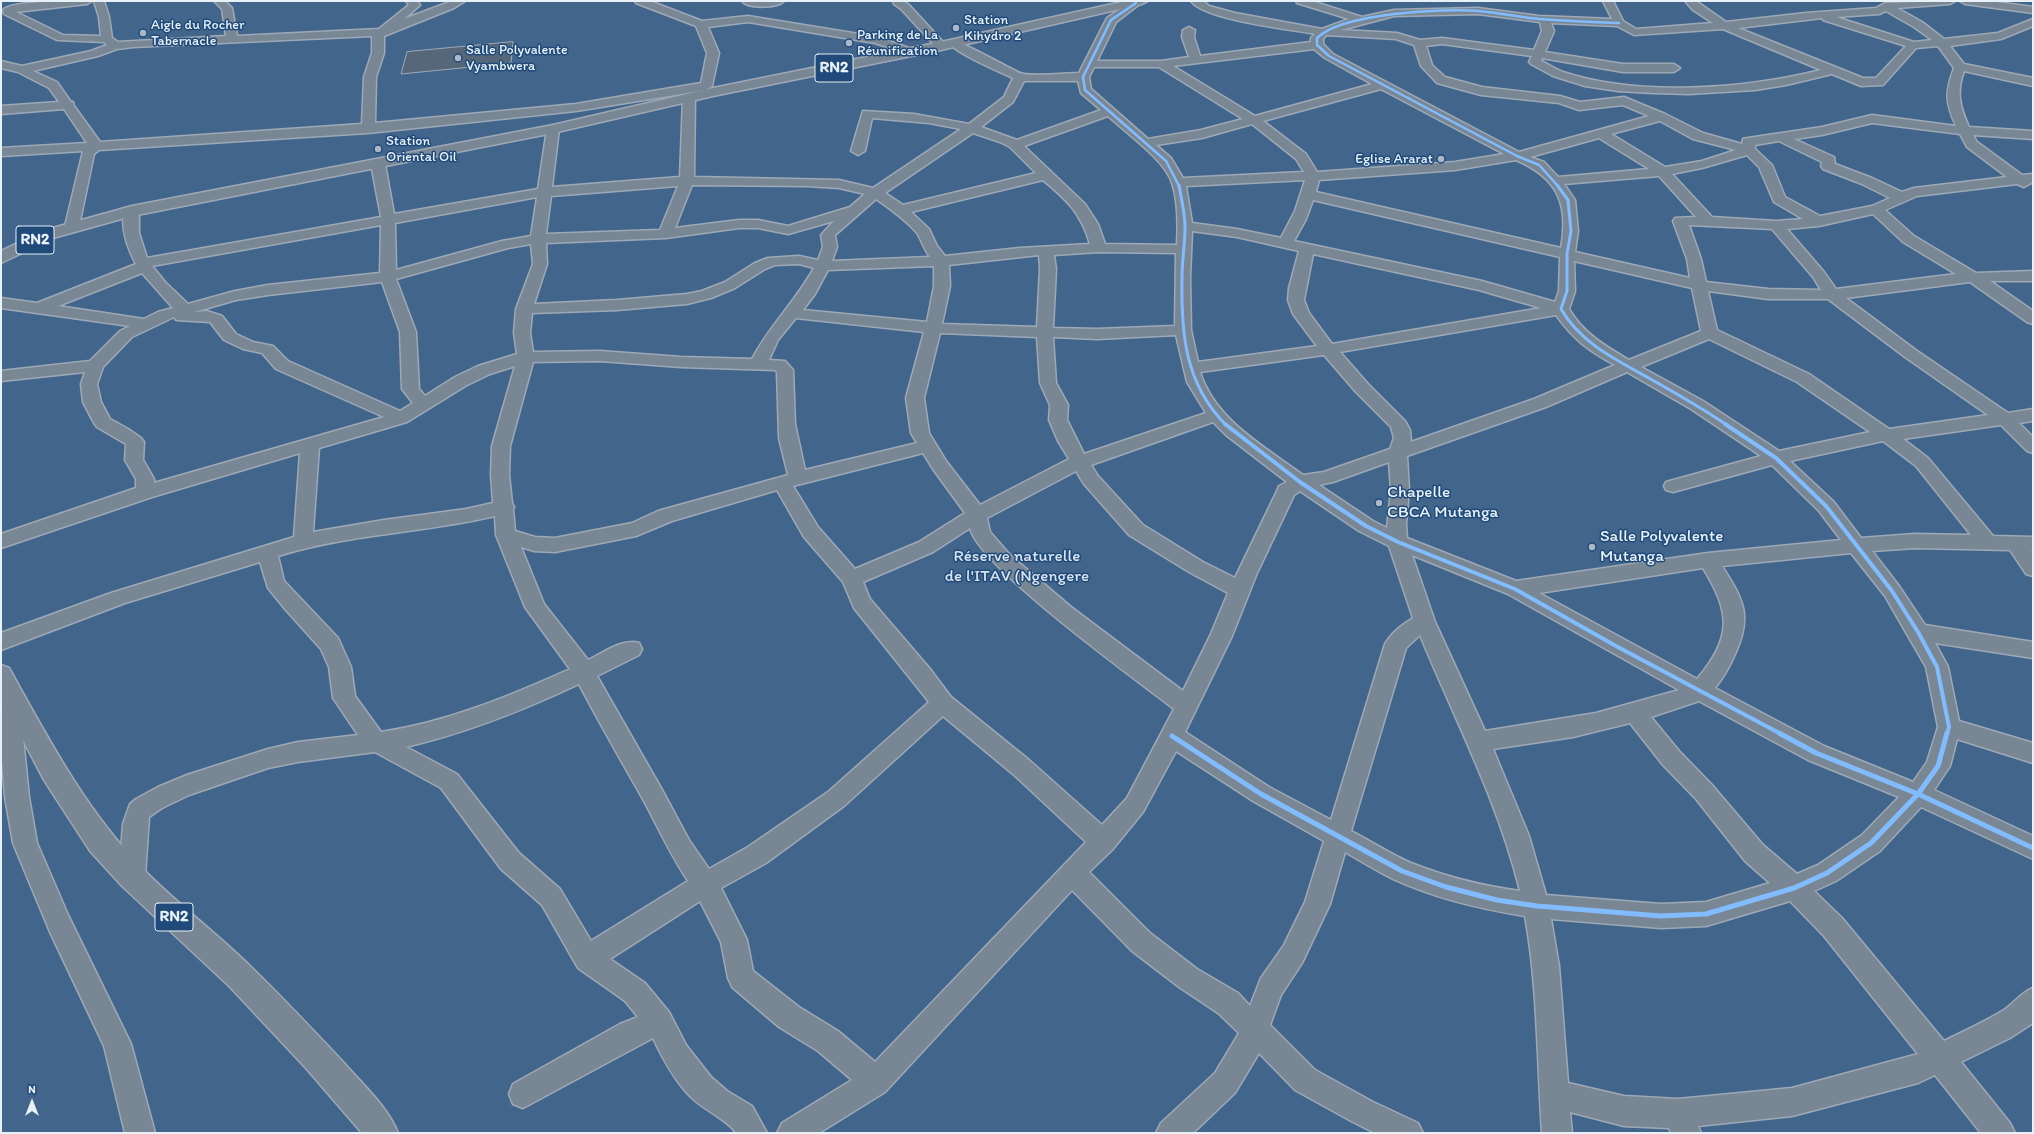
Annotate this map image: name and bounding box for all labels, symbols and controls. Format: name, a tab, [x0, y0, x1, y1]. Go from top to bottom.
place label: Station Kihydro 2	[964, 12, 1021, 44]
place label: Aigle du Rocher Tabernacle	[151, 17, 245, 50]
marker: Station Kihydro 2	[951, 23, 961, 33]
place label: Parking de La Réunification	[857, 27, 938, 60]
marker: Aigle du Rocher Tabernacle	[138, 28, 148, 38]
marker: Parking de La Réunification	[844, 38, 854, 48]
place label: Salle Polyvalente Vyambwera	[466, 42, 568, 74]
marker: Salle Polyvalente Vyambwera	[453, 53, 463, 63]
road number: RN2	[815, 54, 853, 82]
place label: Station Oriental Oil	[386, 133, 457, 166]
marker: Station Oriental Oil	[373, 144, 383, 154]
place label: Eglise Ararat	[1355, 151, 1433, 167]
marker: Eglise Ararat	[1436, 154, 1446, 164]
road number: RN2	[16, 226, 54, 254]
place label: Chapelle CBCA Mutanga	[1387, 483, 1498, 523]
marker: Chapelle CBCA Mutanga	[1374, 498, 1384, 508]
place label: Salle Polyvalente Mutanga	[1600, 527, 1723, 567]
marker: Salle Polyvalente Mutanga	[1587, 542, 1597, 552]
park label: Réserve naturelle de l'ITAV (Ngengere	[945, 547, 1089, 587]
road number: RN2	[155, 903, 193, 931]
north arrow	[12, 1082, 52, 1122]
text: N	[28, 1083, 36, 1096]

